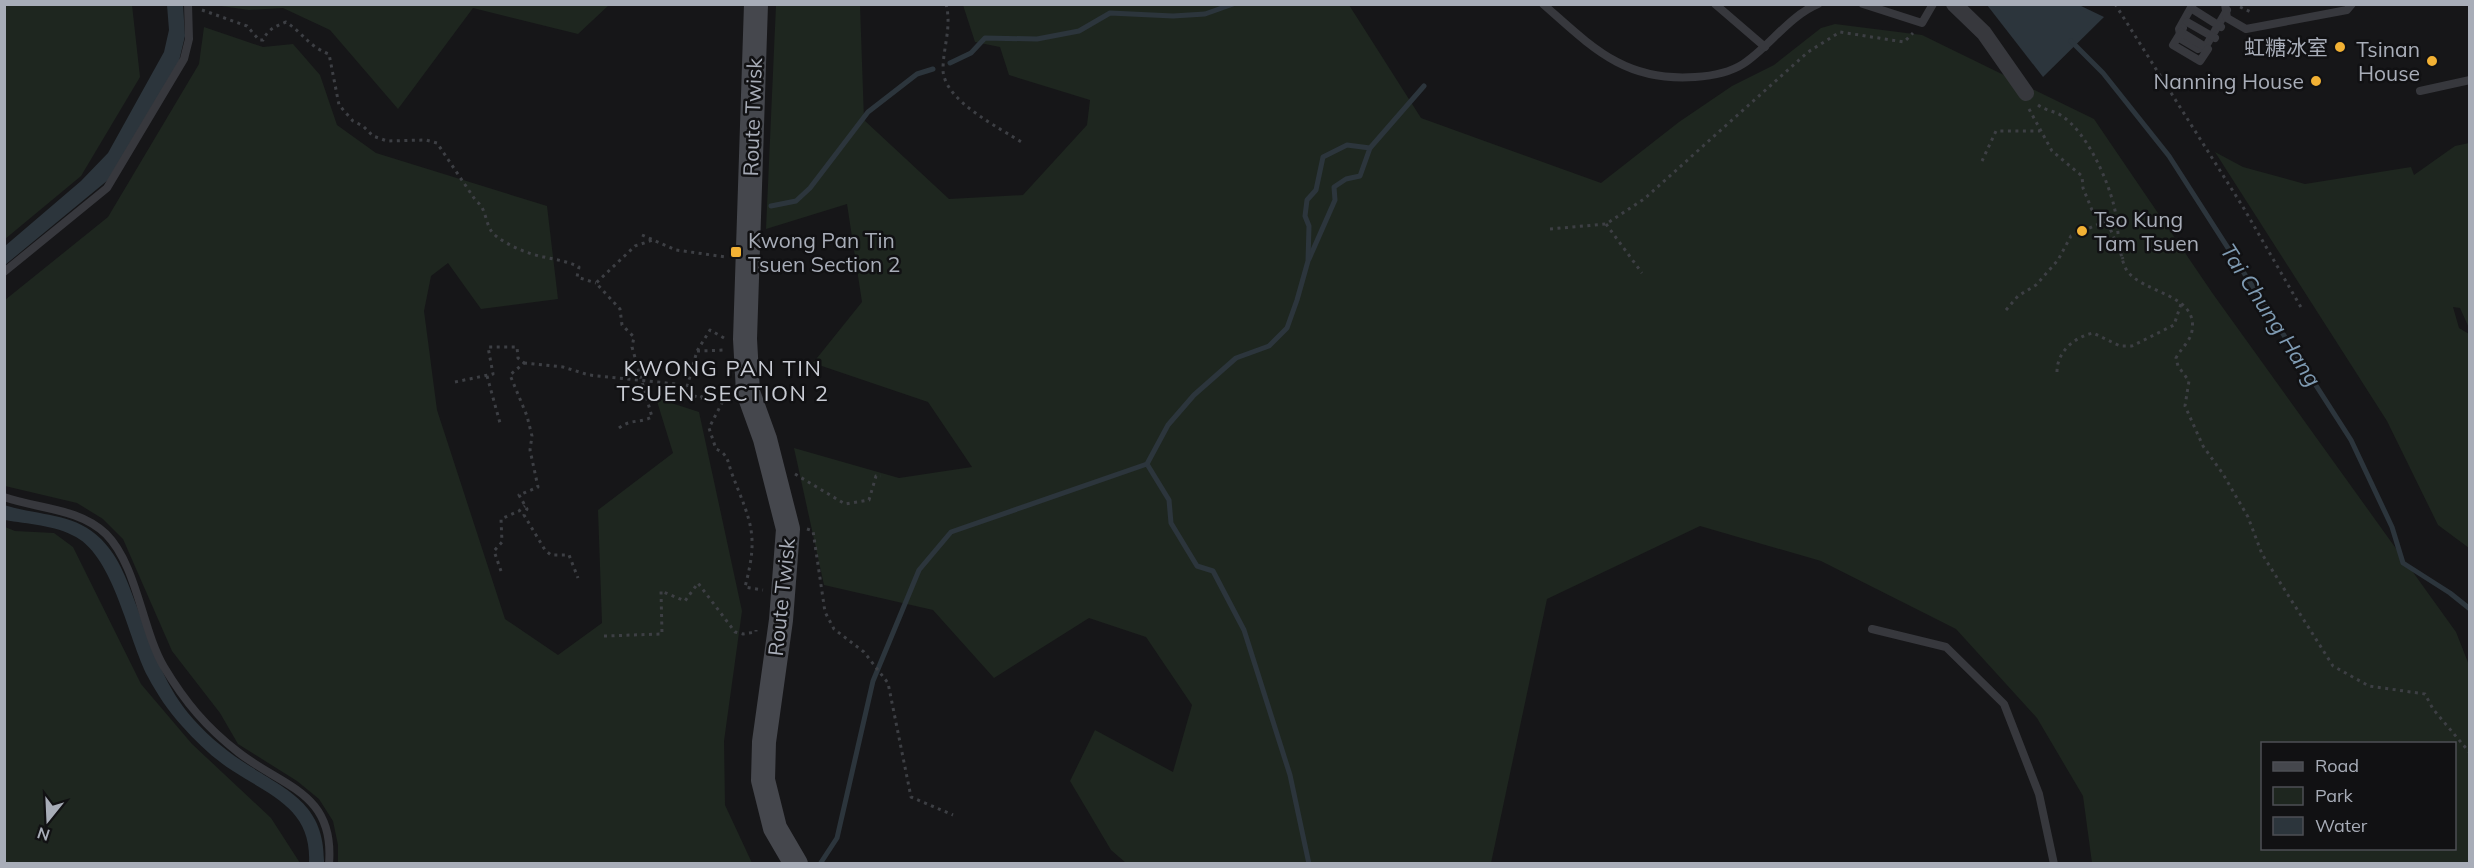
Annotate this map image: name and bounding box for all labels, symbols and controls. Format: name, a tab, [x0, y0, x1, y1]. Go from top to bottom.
place label: 虹糖冰室	[2244, 34, 2328, 60]
place label: Tsinan House	[2356, 36, 2420, 86]
marker: 虹糖冰室	[2333, 40, 2347, 54]
marker: Tsinan House	[2425, 54, 2439, 68]
street label: Route Twisk	[737, 57, 767, 177]
place label: Nanning House	[2154, 68, 2304, 94]
marker: Nanning House	[2309, 74, 2323, 88]
place label: Tso Kung Tam Tsuen	[2094, 206, 2199, 256]
marker: Tso Kung Tam Tsuen	[2075, 224, 2089, 238]
place label: Kwong Pan Tin Tsuen Section 2	[748, 227, 900, 277]
water label: Tai Chung Hang	[2214, 238, 2328, 392]
marker: Kwong Pan Tin Tsuen Section 2	[729, 245, 743, 259]
district label: KWONG PAN TIN TSUEN SECTION 2	[617, 354, 829, 407]
street label: Route Twisk	[762, 537, 800, 657]
legend	[2261, 742, 2456, 850]
text: Road	[2315, 754, 2359, 777]
text: Park	[2315, 784, 2354, 807]
north arrow	[18, 790, 78, 850]
text: Water	[2315, 814, 2368, 837]
text: N	[35, 823, 52, 846]

